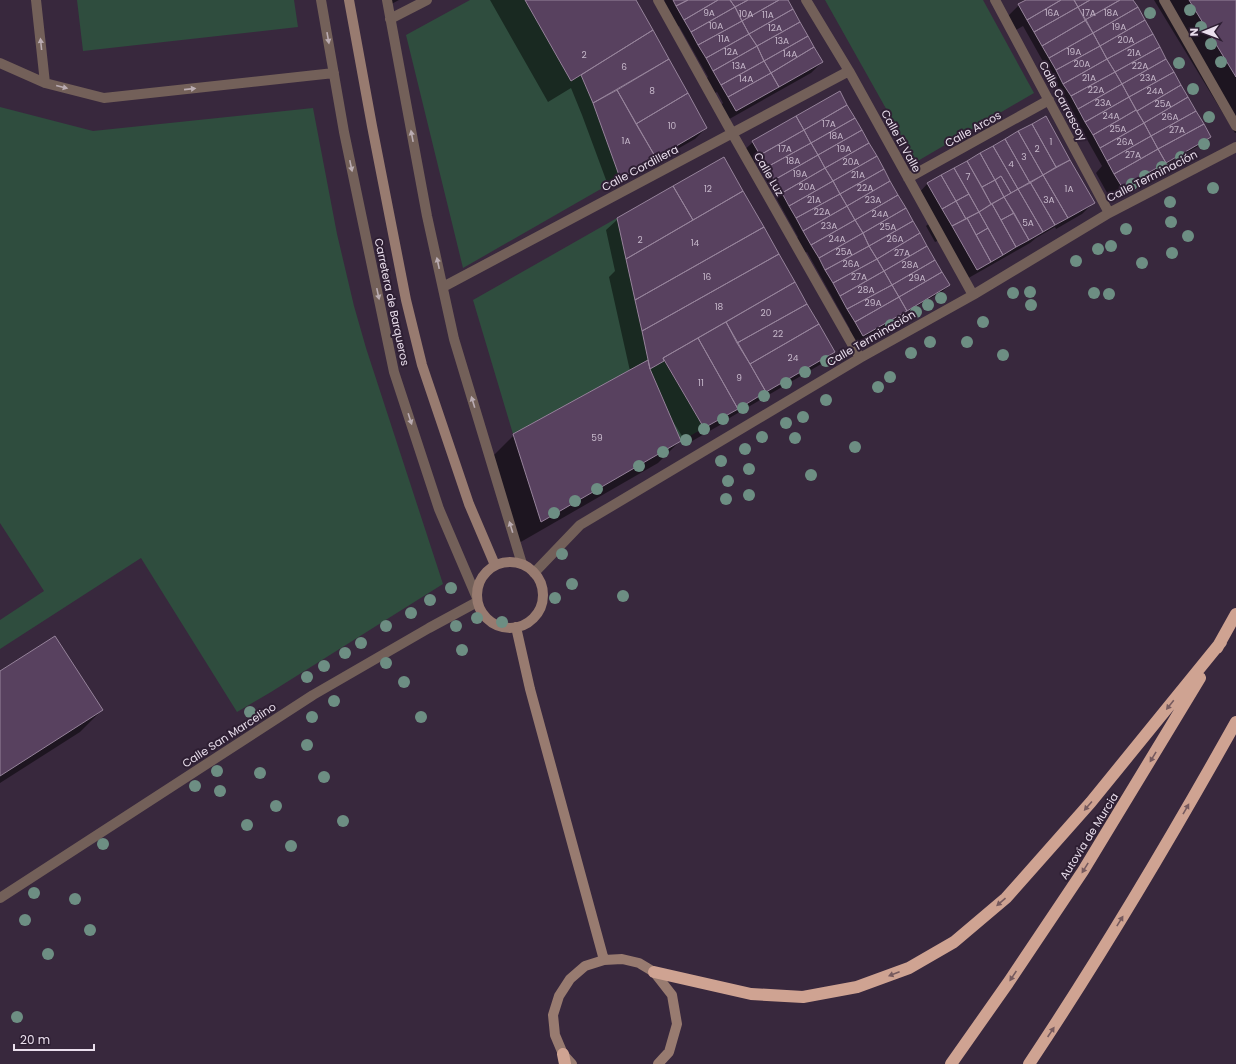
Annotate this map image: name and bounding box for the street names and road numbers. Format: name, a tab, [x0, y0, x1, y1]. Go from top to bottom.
street label: Calle Carrascoy	[1035, 58, 1091, 144]
street label: Calle El Valle	[877, 107, 925, 175]
street label: Calle Arcos	[942, 107, 1004, 151]
street label: Calle Cordillera	[599, 141, 681, 195]
street label: Calle Terminación	[1104, 146, 1200, 206]
street label: Calle Luz	[750, 149, 788, 199]
street label: Carretera de Barqueros	[371, 237, 413, 367]
street label: Calle Terminación	[824, 306, 918, 370]
street label: Calle San Marcelino	[179, 699, 279, 771]
street label: Autovía de Murcia	[1056, 790, 1122, 882]

